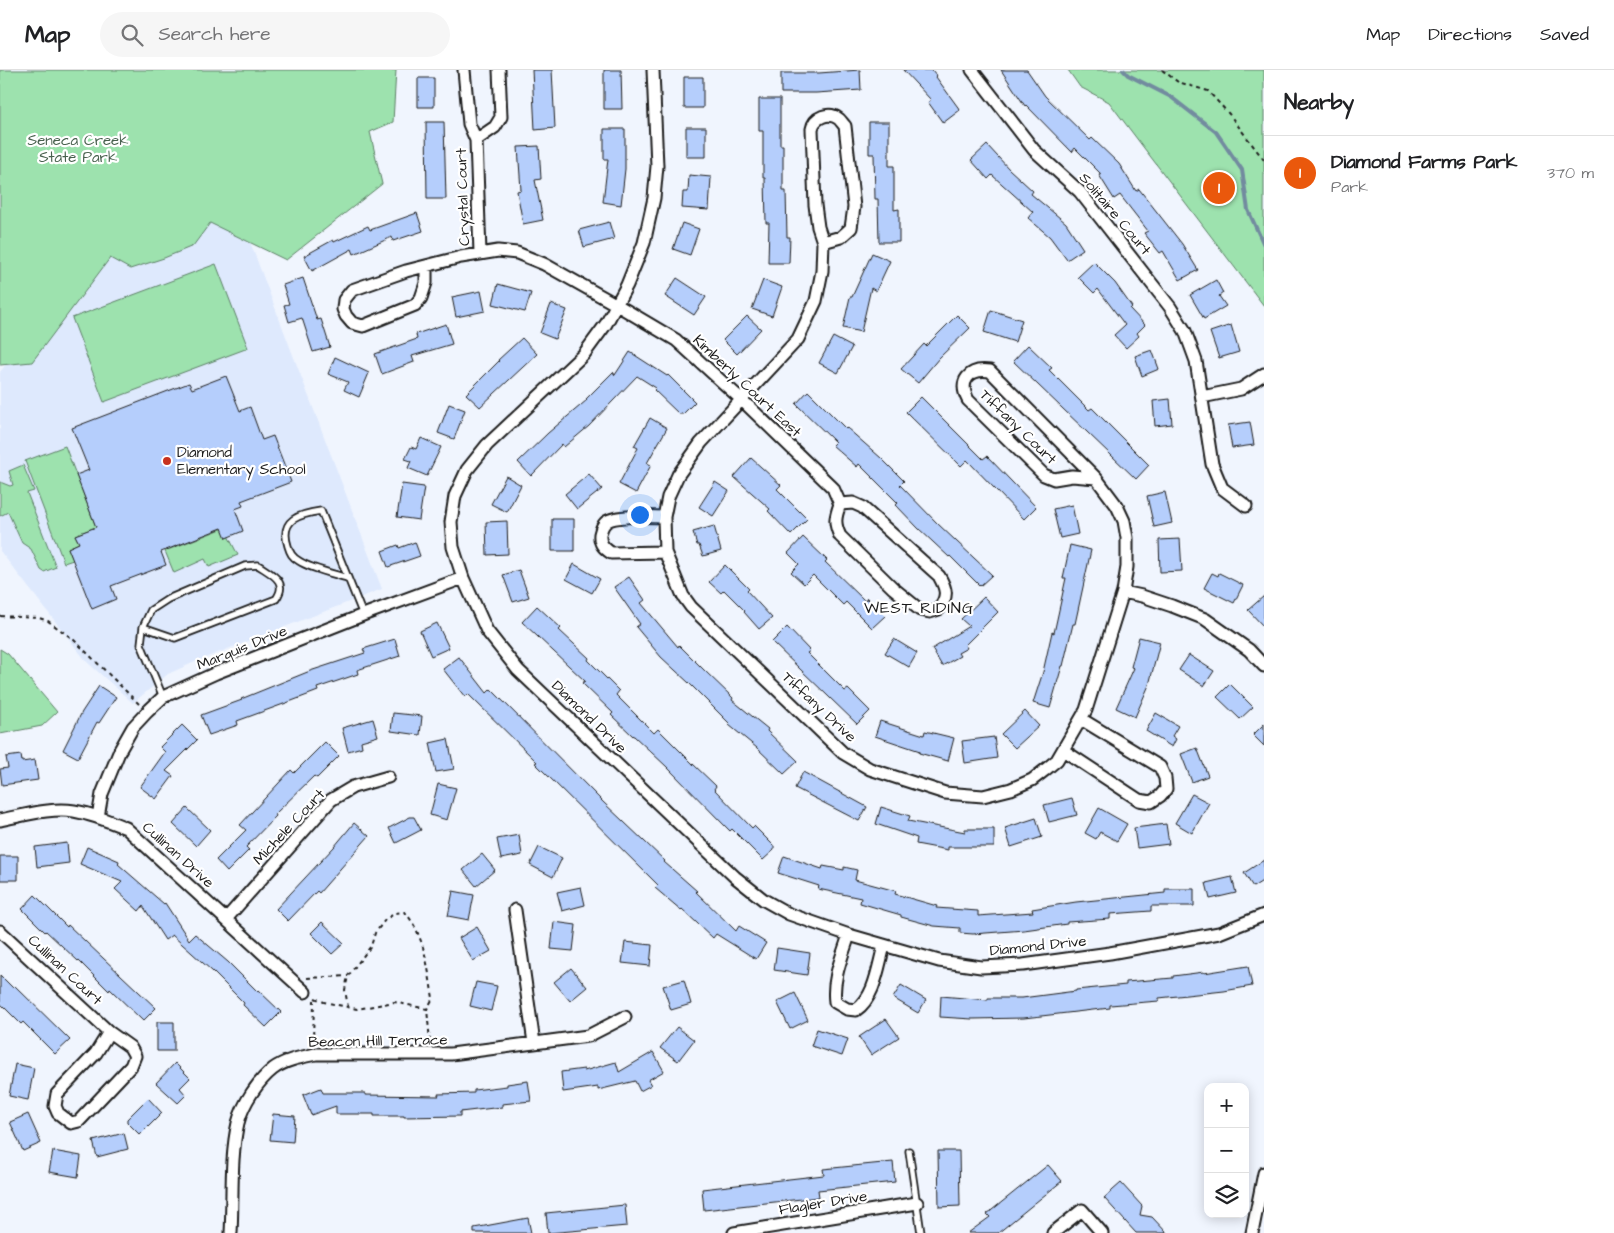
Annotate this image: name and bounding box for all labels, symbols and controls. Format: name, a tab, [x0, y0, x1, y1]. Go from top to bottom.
search box	[100, 12, 450, 57]
text: Map	[25, 18, 70, 52]
icon: search	[118, 21, 146, 49]
text: Search here	[158, 21, 271, 48]
text: Map	[1366, 22, 1400, 47]
text: Directions	[1428, 22, 1512, 47]
text: Saved	[1540, 22, 1589, 47]
text: Nearby	[1284, 88, 1354, 117]
park label: Seneca Creek State Park	[28, 130, 128, 168]
street label: Crystal Court	[451, 148, 476, 246]
text: Diamond Farms Park	[1331, 149, 1517, 176]
text: 1	[1299, 162, 1301, 184]
text: 370 m	[1547, 162, 1594, 184]
street label: Solitaire Court	[1074, 168, 1156, 260]
pin: 1	[1203, 169, 1235, 207]
text: Park	[1331, 176, 1368, 198]
street label: Kimberly Court East	[687, 330, 806, 443]
street label: Tiffany Court	[974, 385, 1061, 470]
place label: Diamond Elementary School	[177, 442, 306, 481]
marker: Diamond Elementary School	[161, 455, 173, 467]
your location	[627, 502, 653, 528]
district label: WEST RIDING	[864, 597, 974, 619]
street label: Marquis Drive	[194, 620, 290, 676]
street label: Tiffany Drive	[776, 667, 861, 748]
street label: Diamond Drive	[547, 676, 631, 758]
street label: Michele Court	[248, 784, 330, 870]
street label: Cullinan Drive	[138, 817, 218, 893]
street label: Cullinan Court	[23, 930, 107, 1010]
street label: Diamond Drive	[989, 930, 1087, 962]
street label: Beacon Hill Terrace	[308, 1029, 448, 1053]
map controls	[1204, 1083, 1249, 1218]
button: +	[1204, 1083, 1249, 1128]
button: −	[1204, 1128, 1249, 1173]
button: layers	[1204, 1173, 1249, 1218]
street label: Flagler Drive	[777, 1186, 869, 1221]

